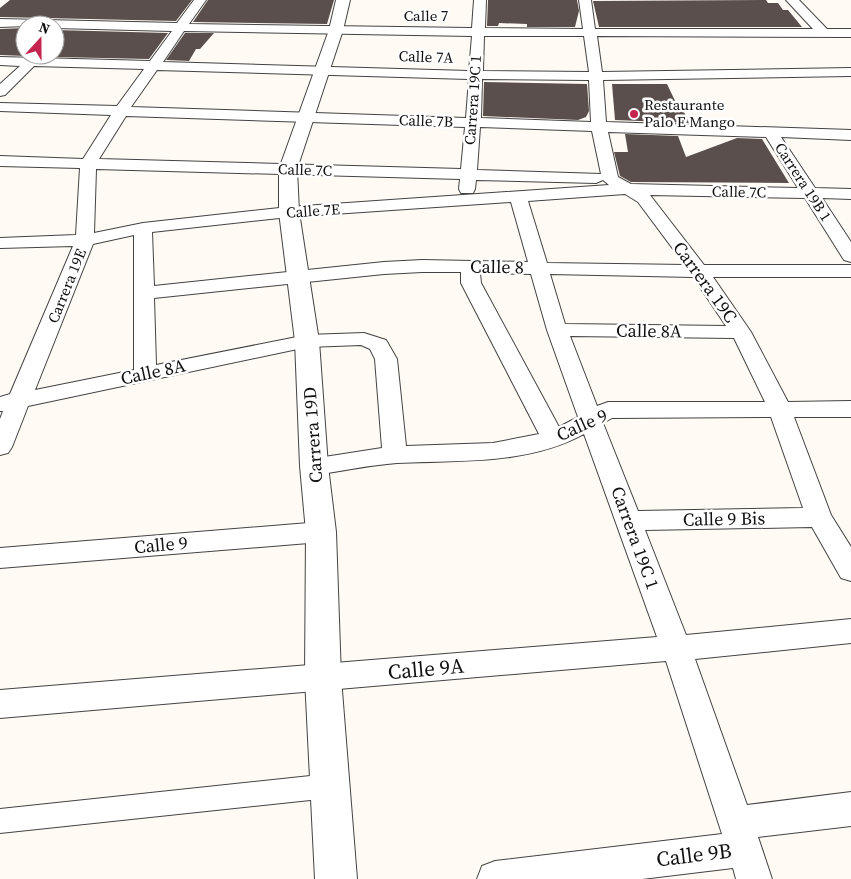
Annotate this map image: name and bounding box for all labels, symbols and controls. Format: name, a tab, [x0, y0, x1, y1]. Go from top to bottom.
street label: Calle 7	[404, 5, 448, 26]
north arrow	[15, 15, 65, 65]
text: N	[36, 17, 53, 39]
street label: Calle 7A	[398, 45, 454, 68]
street label: Carrera 19C 1	[459, 54, 486, 146]
place label: Restaurante Palo E Mango	[644, 94, 735, 132]
marker: Restaurante Palo E Mango	[628, 108, 640, 120]
street label: Calle 7B	[399, 109, 453, 132]
street label: Carrera 19B 1	[770, 138, 837, 225]
street label: Calle 7C	[278, 158, 332, 181]
street label: Calle 7C	[712, 181, 766, 202]
street label: Calle 7E	[285, 198, 340, 223]
street label: Carrera 19C	[667, 236, 743, 327]
street label: Carrera 19E	[42, 245, 91, 326]
street label: Calle 8	[470, 254, 524, 279]
street label: Calle 8A	[616, 317, 682, 344]
street label: Calle 8A	[118, 352, 188, 391]
street label: Carrera 19D	[297, 386, 328, 484]
street label: Calle 9	[552, 402, 611, 447]
street label: Carrera 19C 1	[605, 483, 666, 593]
street label: Calle 9 Bis	[683, 505, 766, 532]
street label: Calle 9	[133, 530, 189, 559]
street label: Calle 9A	[387, 651, 465, 686]
street label: Calle 9B	[655, 835, 733, 874]

